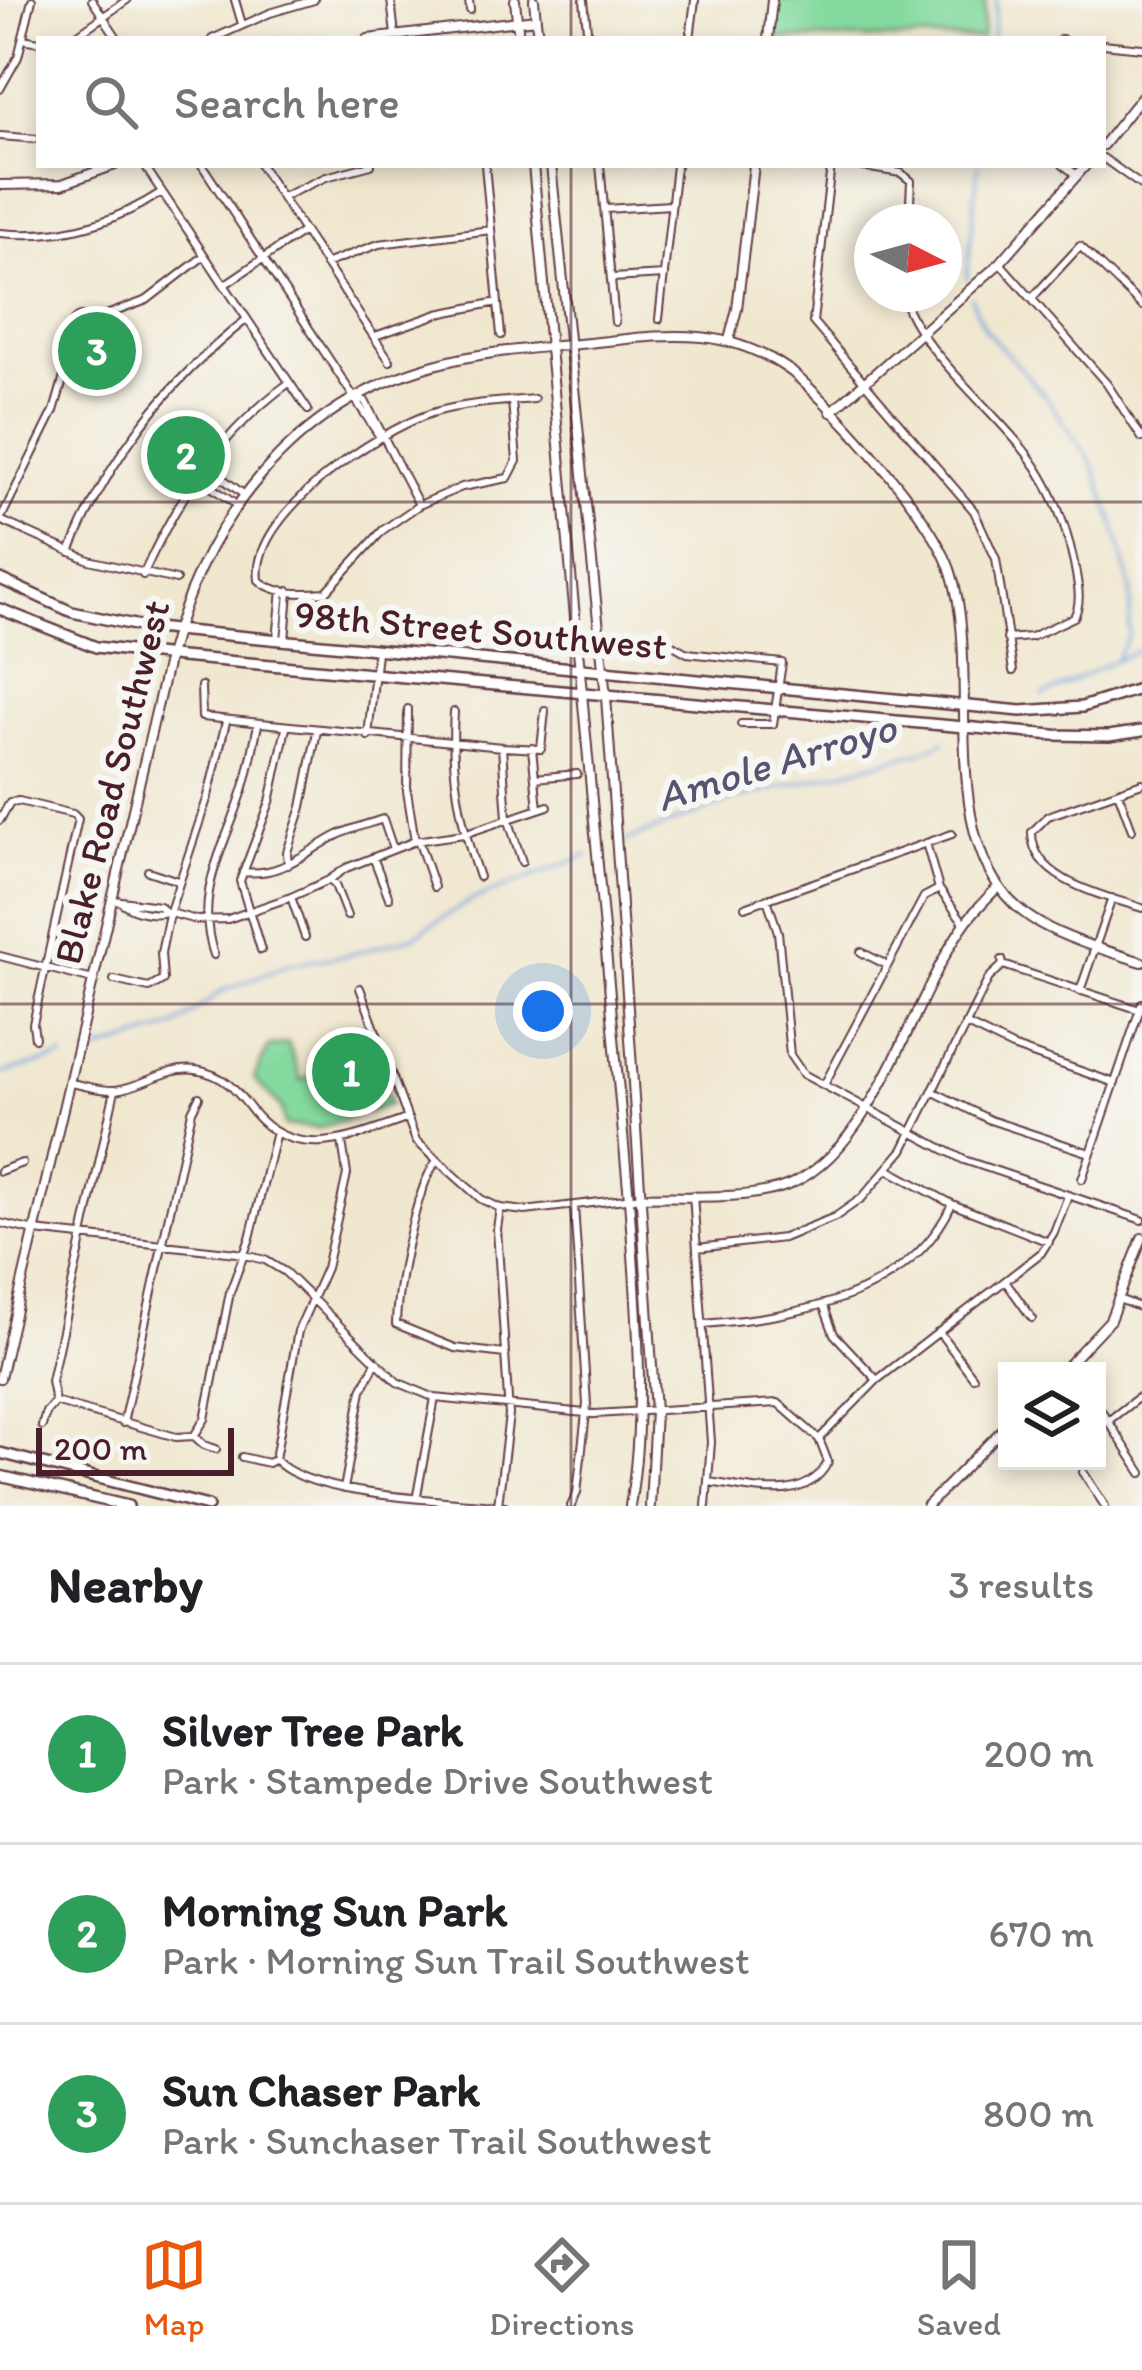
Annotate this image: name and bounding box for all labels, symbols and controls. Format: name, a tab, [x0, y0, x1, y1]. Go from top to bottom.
search box	[36, 36, 1106, 168]
icon: search	[78, 69, 144, 135]
text: Search here	[174, 75, 400, 129]
north arrow	[854, 204, 962, 312]
pin: 3	[58, 306, 136, 396]
pin: 2	[147, 410, 225, 500]
street label: 98th Street Southwest	[293, 590, 669, 669]
street label: Blake Road Southwest	[44, 595, 179, 969]
water label: Amole Arroyo	[650, 700, 903, 822]
your location	[513, 981, 573, 1041]
pin: 1	[312, 1027, 390, 1117]
map controls	[998, 1362, 1106, 1470]
button: layers	[998, 1362, 1106, 1470]
scale bar	[36, 1422, 234, 1475]
text: 200 m	[54, 1429, 147, 1468]
text: Nearby	[48, 1554, 203, 1615]
text: 3 results	[948, 1561, 1094, 1608]
text: Silver Tree Park	[162, 1703, 463, 1757]
text: 1	[78, 1730, 96, 1777]
text: 200 m	[984, 1730, 1094, 1777]
text: Park · Stampede Drive Southwest	[162, 1757, 713, 1804]
text: Morning Sun Park	[162, 1883, 507, 1937]
text: 2	[77, 1910, 97, 1957]
text: 670 m	[988, 1910, 1094, 1957]
text: Park · Morning Sun Trail Southwest	[162, 1937, 750, 1984]
text: Sun Chaser Park	[162, 2063, 480, 2117]
text: 3	[76, 2090, 98, 2137]
text: 800 m	[983, 2090, 1094, 2137]
text: Park · Sunchaser Trail Southwest	[162, 2117, 712, 2164]
tab: Map	[141, 2232, 207, 2343]
tab: Directions	[489, 2232, 634, 2343]
tab: Saved	[917, 2232, 1001, 2343]

